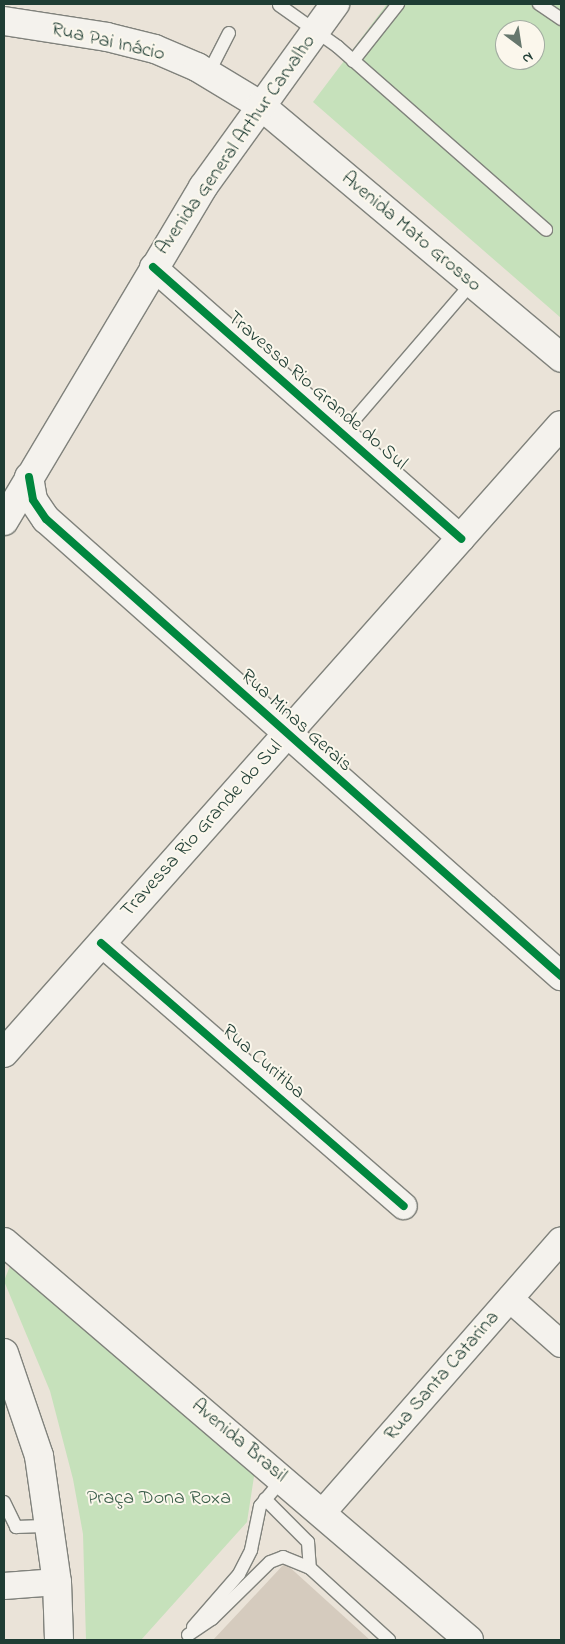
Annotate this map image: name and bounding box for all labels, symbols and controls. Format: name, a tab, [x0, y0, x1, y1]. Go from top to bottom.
street label: Rua Pai Inácio	[49, 17, 167, 67]
north arrow	[495, 20, 545, 70]
street label: Avenida General Arthur Carvalho	[151, 30, 321, 260]
text: N	[518, 46, 537, 69]
street label: Avenida Mato Grosso	[336, 167, 486, 297]
street label: Travessa Rio Grande do Sul	[222, 306, 412, 476]
street label: Rua Minas Gerais	[235, 665, 357, 777]
street label: Travessa Rio Grande do Sul	[116, 735, 288, 923]
street label: Rua Curitiba	[217, 1019, 309, 1105]
street label: Rua Santa Catarina	[379, 1306, 505, 1446]
street label: Avenida Brasil	[186, 1394, 292, 1488]
park label: Praça Dona Roxa	[87, 1486, 231, 1510]

